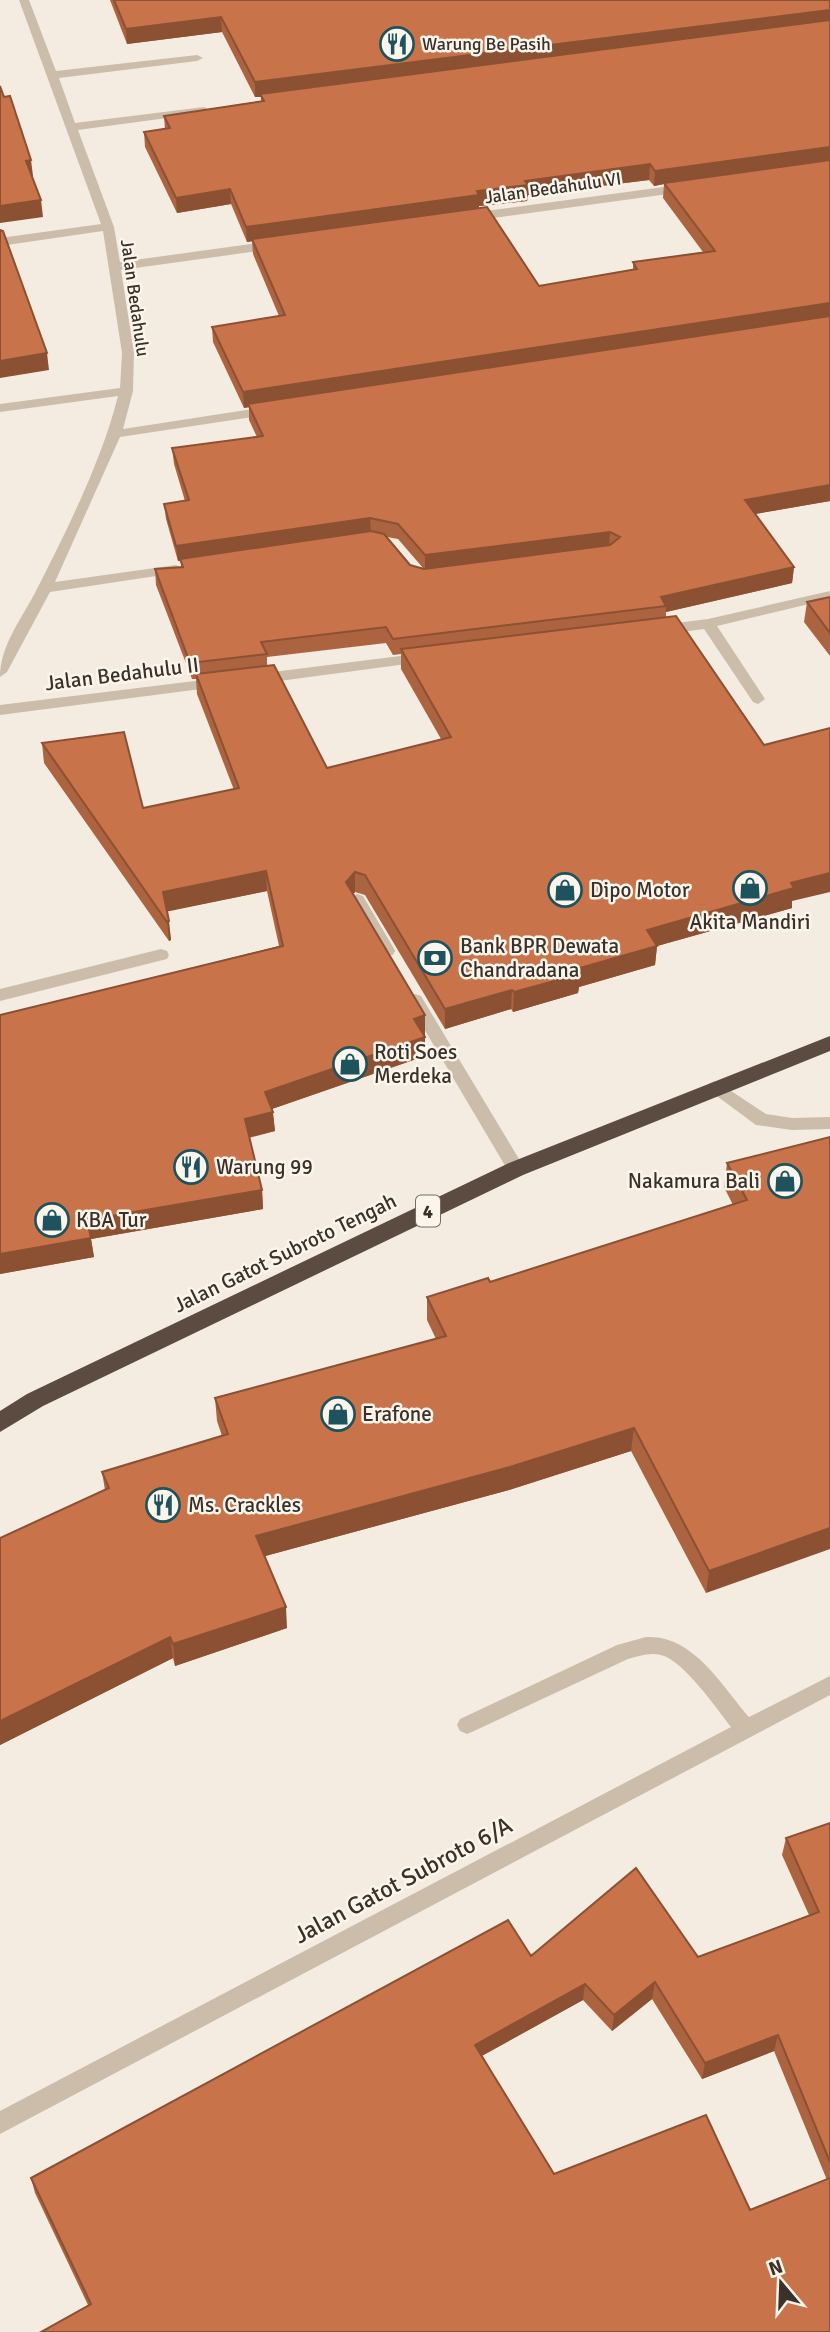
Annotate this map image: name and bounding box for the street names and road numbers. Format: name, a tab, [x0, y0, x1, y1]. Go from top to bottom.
street label: Jalan Bedahulu VI	[483, 168, 623, 208]
street label: Jalan Bedahulu	[116, 238, 154, 358]
street label: Jalan Bedahulu II	[44, 652, 200, 696]
street label: Jalan Gatot Subroto Tengah	[169, 1188, 401, 1318]
road number: 4	[416, 1196, 440, 1226]
street label: Jalan Gatot Subroto 6/A	[289, 1810, 518, 1950]

